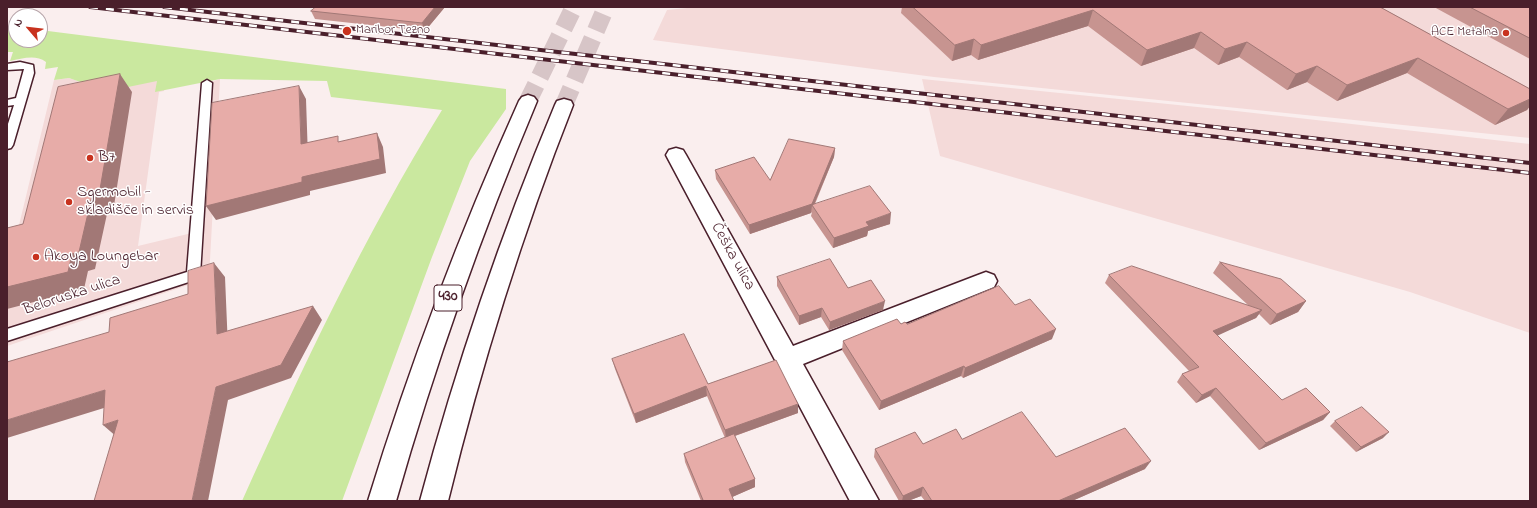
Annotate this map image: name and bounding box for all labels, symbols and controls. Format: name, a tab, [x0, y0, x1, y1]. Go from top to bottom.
north arrow	[8, 8, 48, 48]
text: N	[9, 16, 27, 30]
place label: Maribor Tezno	[356, 23, 430, 39]
marker: Maribor Tezno	[341, 25, 353, 37]
place label: ACE Metalna	[1431, 25, 1498, 41]
marker: ACE Metalna	[1501, 28, 1511, 38]
place label: B7	[98, 148, 115, 168]
marker: B7	[85, 153, 95, 163]
place label: Sgermobil - skladišče in servis	[77, 183, 194, 221]
marker: Sgermobil - skladišče in servis	[64, 197, 74, 207]
street label: Češka ulica	[706, 220, 758, 294]
place label: Akoya Loungebar	[44, 247, 158, 267]
marker: Akoya Loungebar	[31, 252, 41, 262]
street label: Beloruska ulica	[21, 271, 123, 321]
road number: 430	[434, 285, 462, 311]

